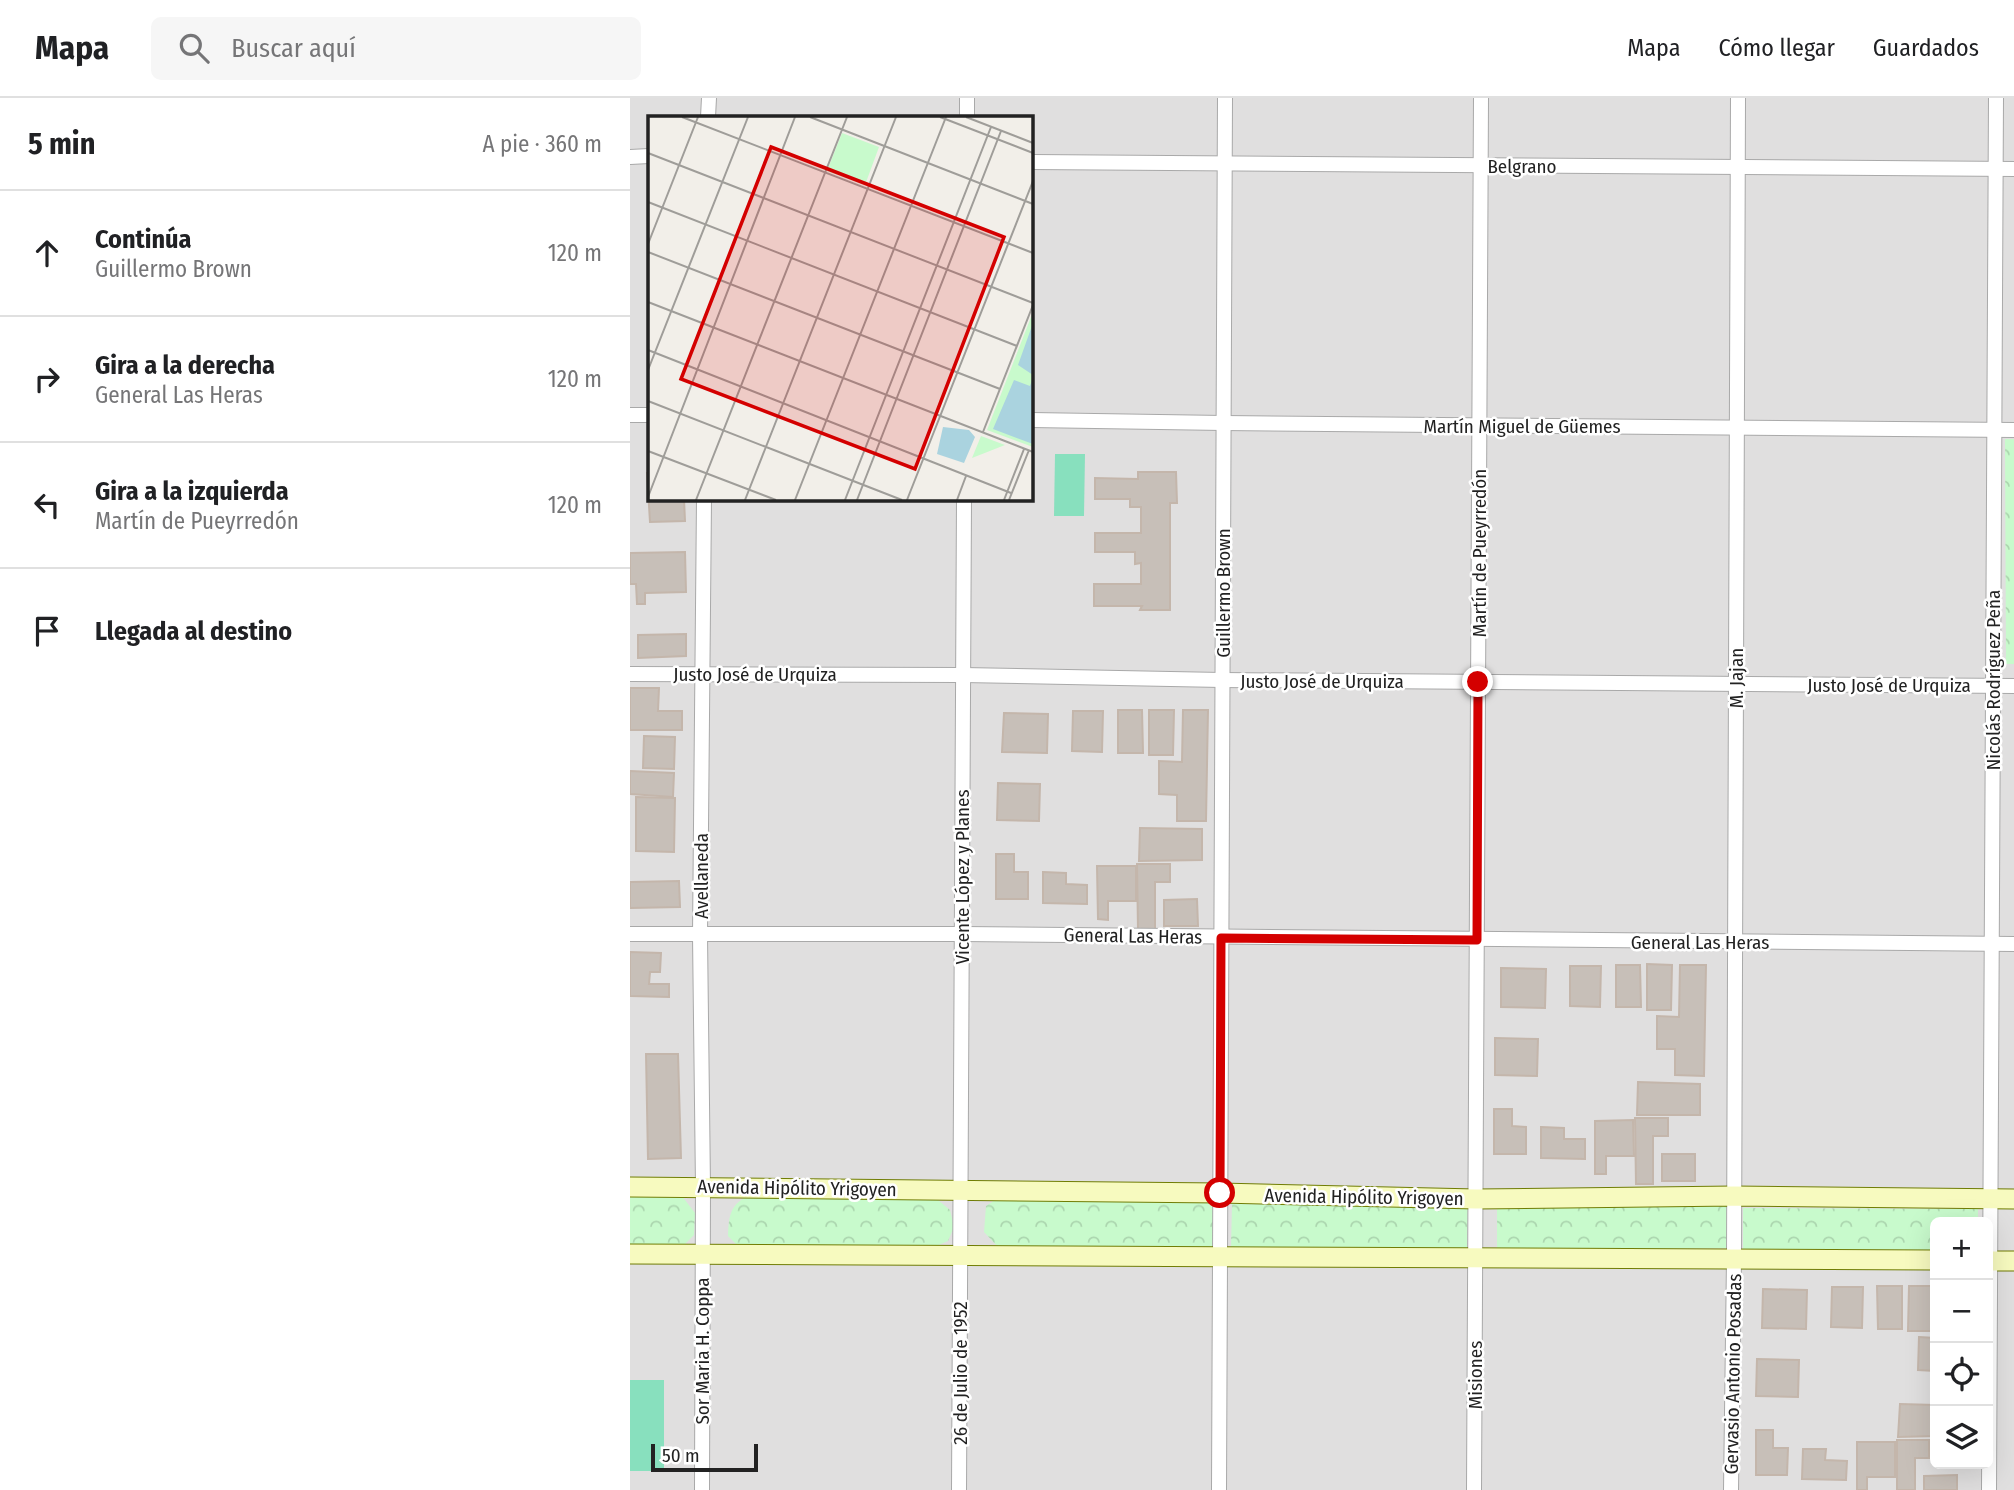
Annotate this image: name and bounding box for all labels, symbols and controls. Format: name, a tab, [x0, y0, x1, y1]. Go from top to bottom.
search box	[151, 17, 641, 80]
text: Mapa	[35, 28, 109, 68]
icon: search	[175, 29, 213, 67]
text: Buscar aquí	[231, 33, 356, 64]
text: Mapa	[1627, 34, 1680, 62]
text: Cómo llegar	[1718, 34, 1835, 62]
text: Guardados	[1873, 34, 1979, 62]
inset map	[648, 116, 1032, 500]
text: 5 min	[28, 126, 95, 162]
text: A pie · 360 m	[483, 130, 602, 158]
street label: Belgrano	[1487, 155, 1557, 178]
text: Continúa	[95, 224, 192, 255]
icon: ahead	[28, 234, 66, 272]
text: 120 m	[548, 239, 602, 267]
text: Guillermo Brown	[95, 255, 252, 283]
text: Gira a la derecha	[95, 350, 275, 381]
icon: right	[28, 360, 66, 398]
text: 120 m	[548, 365, 602, 393]
text: General Las Heras	[95, 381, 263, 409]
street label: Martín Miguel de Güemes	[1423, 415, 1621, 438]
street label: Martín de Pueyrredón	[1468, 469, 1491, 637]
text: Gira a la izquierda	[95, 476, 289, 507]
icon: left	[28, 486, 66, 524]
text: 120 m	[548, 491, 602, 519]
text: Martín de Pueyrredón	[95, 507, 299, 535]
street label: Guillermo Brown	[1212, 528, 1235, 658]
street label: Nicolás Rodríguez Peña	[1982, 590, 2005, 770]
icon: arrive	[28, 612, 66, 650]
text: Llegada al destino	[95, 616, 292, 647]
street label: M. Jajan	[1725, 648, 1748, 708]
street label: Justo José de Urquiza	[673, 663, 837, 686]
route end	[1462, 666, 1493, 697]
street label: Justo José de Urquiza	[1240, 670, 1404, 693]
street label: Justo José de Urquiza	[1807, 674, 1971, 697]
street label: Vicente López y Planes	[951, 789, 974, 965]
street label: Avellaneda	[690, 833, 713, 919]
street label: General Las Heras	[1064, 923, 1202, 949]
street label: General Las Heras	[1631, 931, 1769, 954]
street label: Avenida Hipólito Yrigoyen	[697, 1175, 897, 1201]
route start	[1204, 1177, 1235, 1208]
street label: Avenida Hipólito Yrigoyen	[1264, 1184, 1464, 1210]
map controls	[1930, 1217, 1993, 1469]
button: +	[1930, 1217, 1993, 1280]
street label: Gervasio Antonio Posadas	[1720, 1273, 1746, 1475]
street label: Sor Maria H. Coppa	[691, 1277, 714, 1425]
button: −	[1930, 1280, 1993, 1343]
street label: 26 de Julio de 1952	[949, 1301, 972, 1445]
street label: Misiones	[1464, 1341, 1487, 1409]
button: locate	[1930, 1343, 1993, 1406]
button: layers	[1930, 1406, 1993, 1469]
scale bar	[651, 1441, 758, 1473]
text: 50 m	[662, 1444, 700, 1467]

